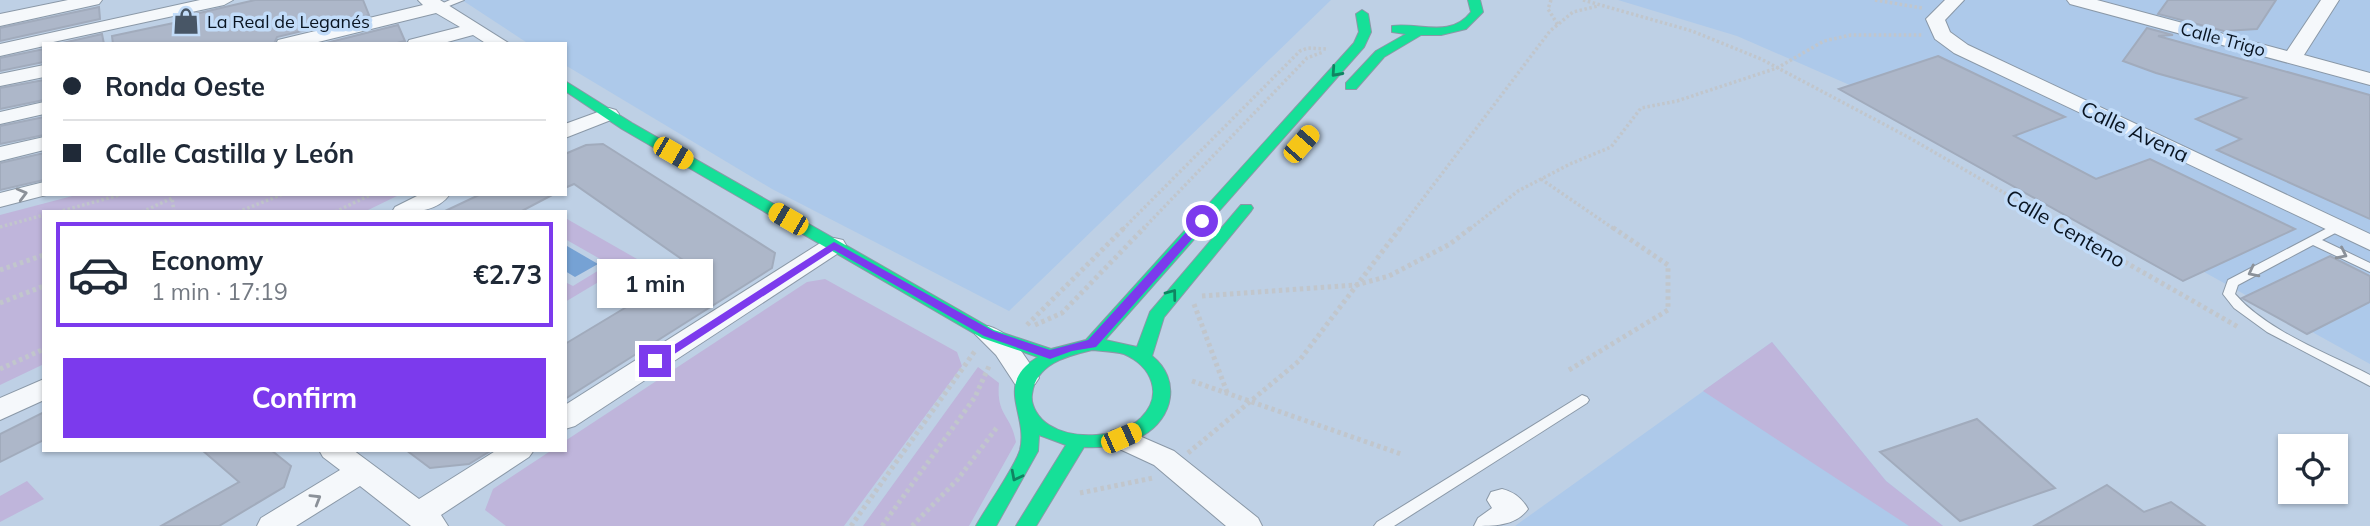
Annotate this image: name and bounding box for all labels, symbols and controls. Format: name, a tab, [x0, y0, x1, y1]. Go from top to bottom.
shop icon: La Real de Leganés	[171, 6, 201, 36]
place label: La Real de Leganés	[207, 10, 370, 33]
street label: Calle Trigo	[2178, 17, 2268, 61]
one-way arrow	[1332, 64, 1344, 77]
text: Ronda Oeste	[105, 70, 265, 103]
street label: Calle Avena	[2077, 95, 2193, 167]
car	[1280, 121, 1323, 167]
car	[650, 133, 697, 173]
text: Calle Castilla y León	[105, 137, 354, 170]
street label: Calle Centeno	[2002, 183, 2130, 273]
one-way arrow	[16, 188, 28, 203]
car	[765, 199, 812, 239]
route start	[1186, 205, 1218, 237]
icon: car	[67, 243, 130, 306]
text: Economy	[151, 244, 263, 277]
one-way arrow	[2335, 246, 2347, 260]
text: €2.73	[473, 258, 542, 291]
callout: 1 min	[597, 260, 713, 308]
one-way arrow	[2248, 263, 2260, 277]
text: 1 min	[625, 269, 685, 298]
text: 1 min · 17:19	[151, 277, 288, 306]
one-way arrow	[1163, 290, 1176, 302]
route end	[639, 345, 671, 377]
button: Confirm	[63, 358, 546, 438]
car	[1098, 420, 1145, 456]
map controls	[2278, 434, 2348, 504]
button: locate	[2278, 434, 2348, 504]
one-way arrow	[1011, 469, 1025, 481]
one-way arrow	[308, 494, 321, 507]

